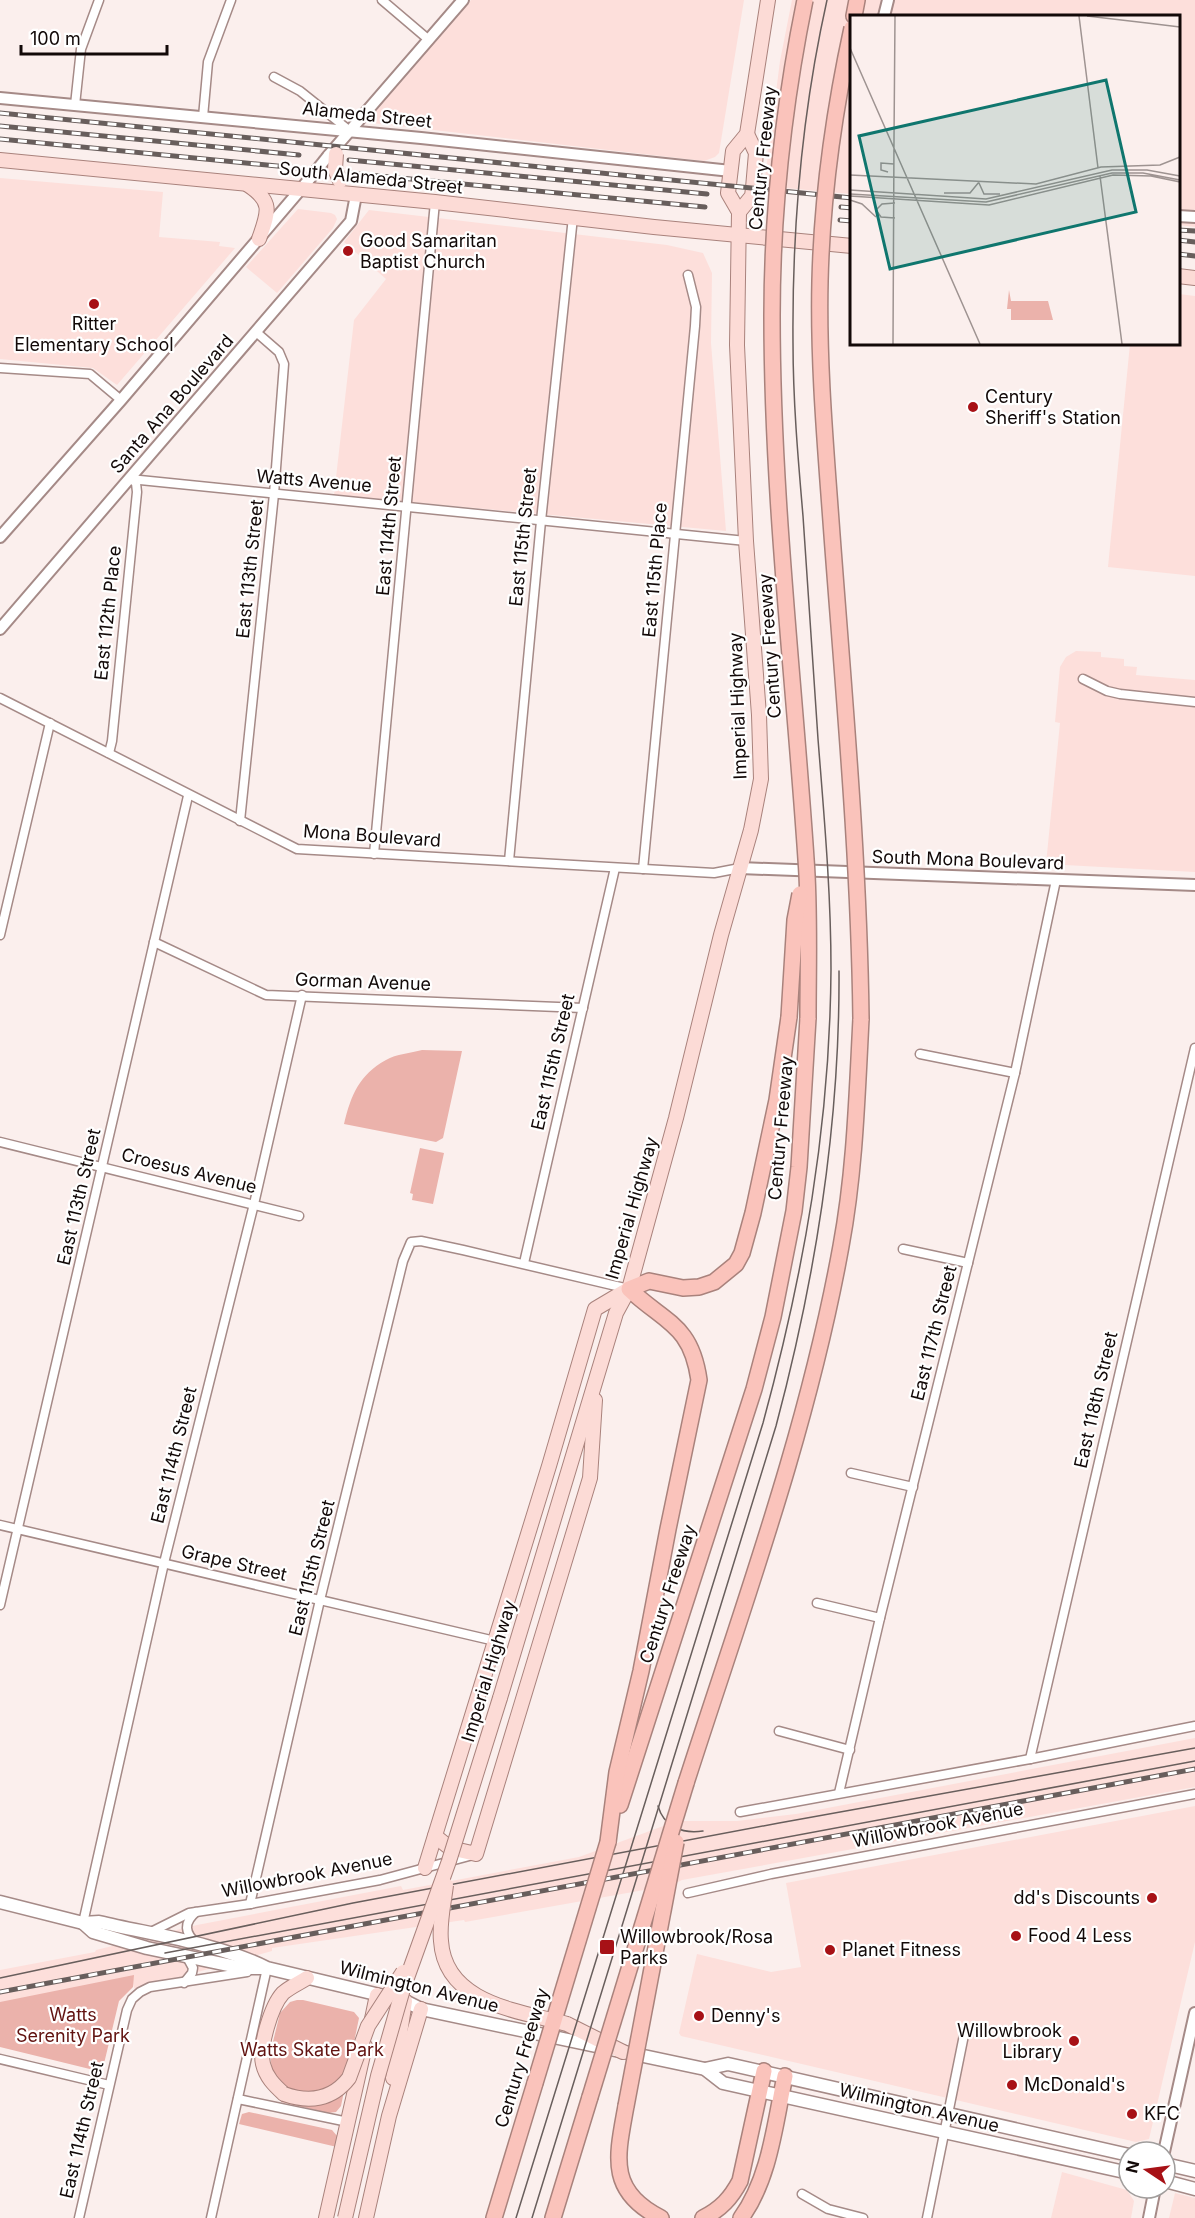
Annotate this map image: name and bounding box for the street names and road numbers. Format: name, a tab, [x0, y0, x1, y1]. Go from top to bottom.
street label: Century Freeway	[744, 85, 781, 231]
street label: Alameda Street	[301, 97, 433, 132]
street label: South Alameda Street	[278, 157, 464, 198]
street label: Santa Ana Boulevard	[106, 330, 238, 477]
street label: East 114th Street	[372, 455, 405, 597]
street label: Watts Avenue	[255, 465, 373, 496]
street label: East 115th Street	[505, 466, 540, 607]
street label: East 113th Street	[232, 498, 267, 639]
street label: East 115th Place	[638, 502, 671, 638]
street label: East 112th Place	[90, 545, 125, 681]
street label: Century Freeway	[754, 573, 785, 719]
street label: Imperial Highway	[724, 632, 751, 780]
street label: Mona Boulevard	[302, 820, 442, 851]
street label: South Mona Boulevard	[871, 846, 1065, 873]
street label: Gorman Avenue	[295, 969, 431, 994]
street label: East 115th Street	[527, 992, 578, 1132]
street label: Century Freeway	[764, 1055, 797, 1201]
street label: East 113th Street	[53, 1126, 104, 1267]
street label: Imperial Highway	[601, 1134, 662, 1281]
street label: Croesus Avenue	[119, 1144, 259, 1197]
street label: East 117th Street	[907, 1263, 960, 1403]
street label: East 118th Street	[1070, 1329, 1121, 1470]
street label: East 114th Street	[146, 1384, 201, 1525]
street label: East 115th Street	[284, 1498, 339, 1638]
street label: Century Freeway	[635, 1522, 700, 1666]
street label: Grape Street	[179, 1540, 289, 1585]
street label: Imperial Highway	[457, 1597, 520, 1744]
street label: Willowbrook Avenue	[851, 1798, 1025, 1851]
street label: Willowbrook Avenue	[220, 1848, 394, 1901]
street label: Wilmington Avenue	[337, 1957, 501, 2017]
street label: Century Freeway	[490, 1985, 553, 2130]
street label: East 114th Street	[56, 2059, 108, 2200]
street label: Wilmington Avenue	[837, 2079, 1001, 2136]

